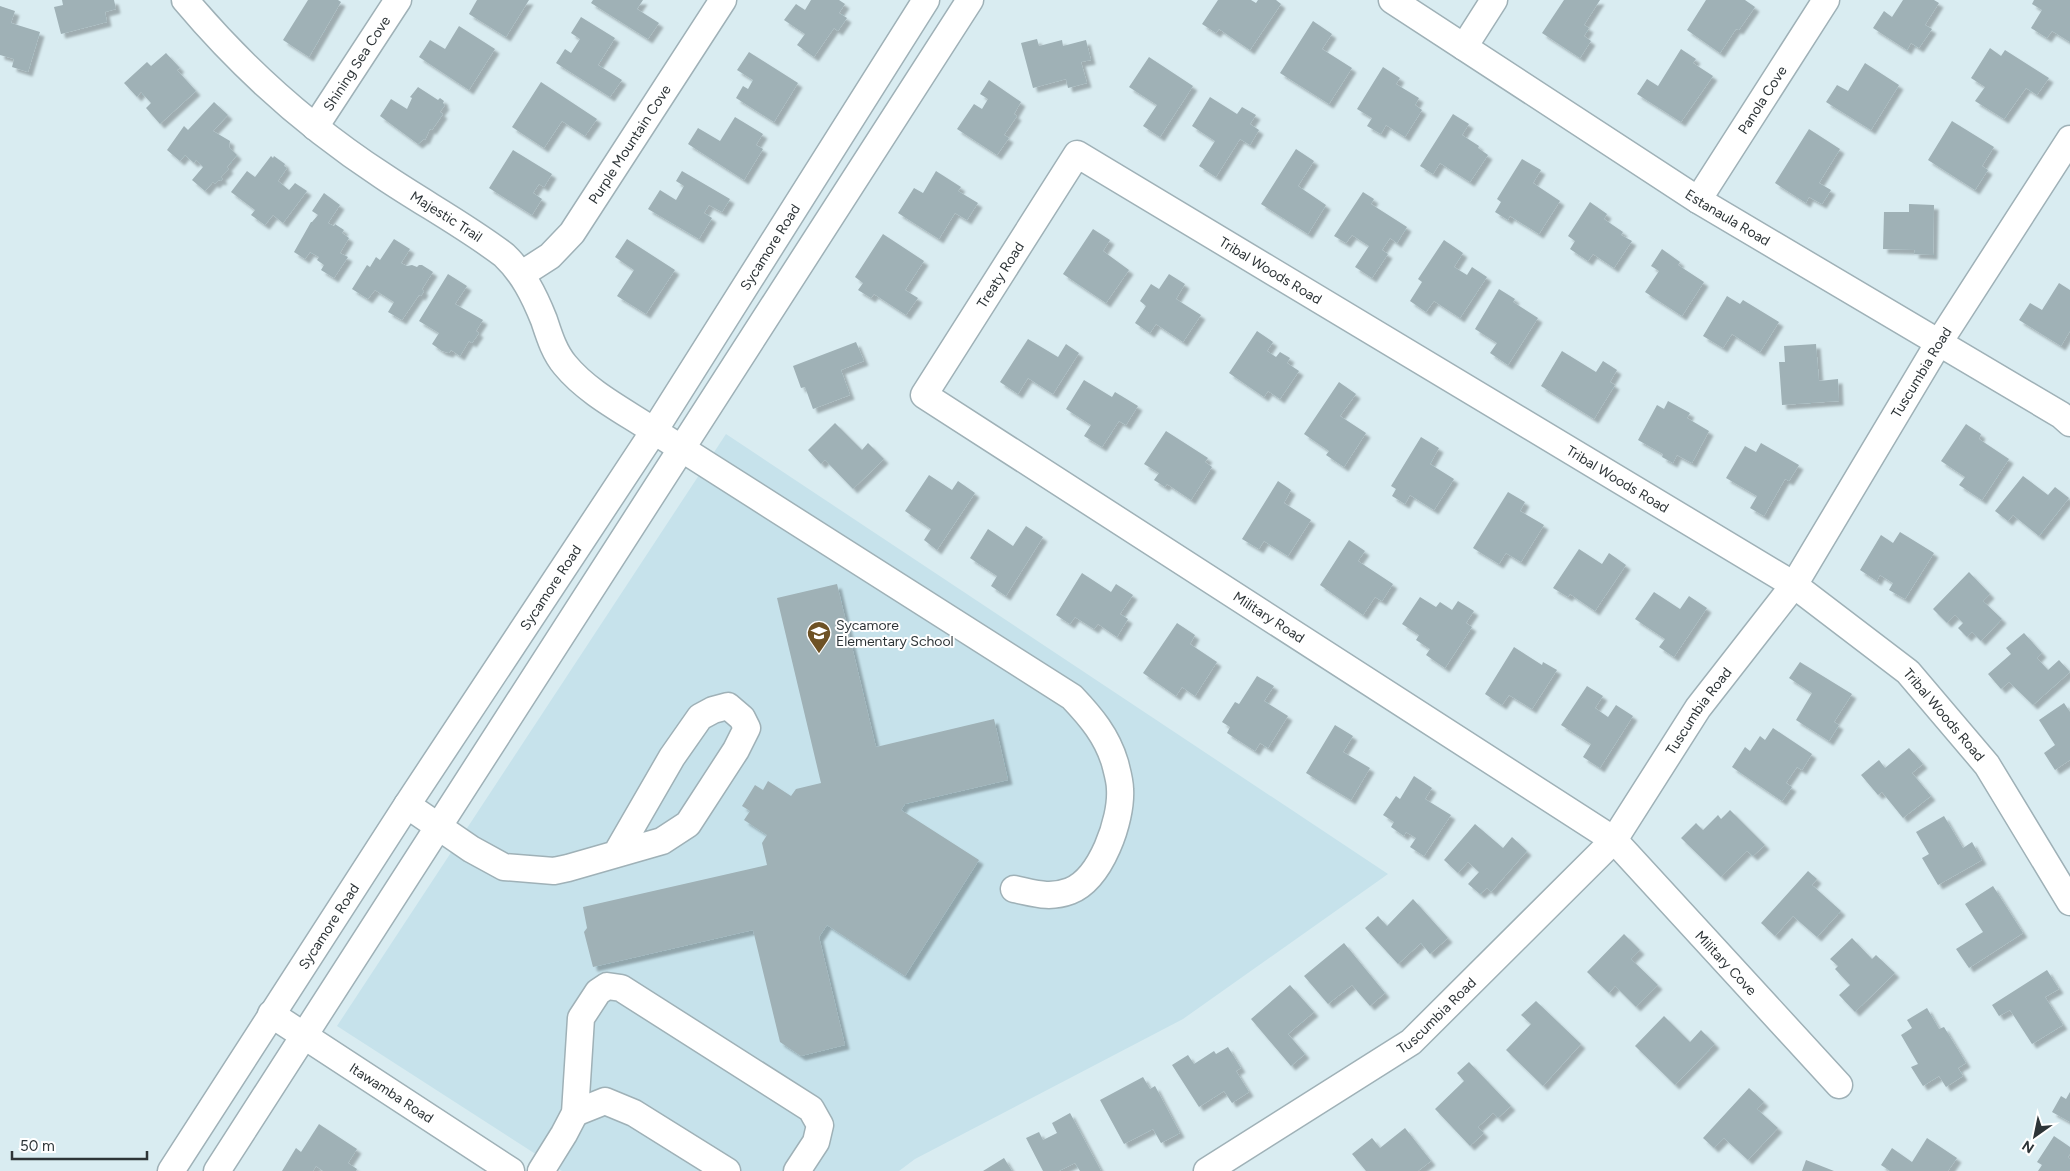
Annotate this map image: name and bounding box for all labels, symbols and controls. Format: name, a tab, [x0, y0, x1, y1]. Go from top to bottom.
street label: Shining Sea Cove	[320, 13, 394, 114]
street label: Panola Cove	[1734, 62, 1791, 137]
street label: Purple Mountain Cove	[585, 81, 675, 207]
street label: Estanaula Road	[1682, 186, 1773, 250]
street label: Majestic Trail	[407, 188, 485, 246]
street label: Sycamore Road	[737, 201, 804, 294]
street label: Tribal Woods Road	[1216, 233, 1325, 308]
street label: Treaty Road	[973, 239, 1028, 311]
street label: Tuscumbia Road	[1888, 324, 1956, 421]
street label: Tribal Woods Road	[1563, 442, 1672, 517]
street label: Sycamore Road	[517, 542, 585, 634]
street label: Military Road	[1230, 588, 1308, 647]
place label: Sycamore Elementary School	[836, 617, 954, 650]
school or university icon: Sycamore Elementary School	[806, 620, 832, 654]
street label: Tuscumbia Road	[1662, 664, 1735, 758]
street label: Tribal Woods Road	[1900, 665, 1988, 765]
street label: Sycamore Road	[295, 881, 363, 973]
street label: Military Cove	[1691, 927, 1760, 999]
street label: Tuscumbia Road	[1394, 974, 1480, 1058]
street label: Itawamba Road	[346, 1060, 437, 1127]
north arrow	[2010, 1111, 2060, 1161]
scale bar	[12, 1128, 148, 1160]
text: N	[2019, 1136, 2037, 1157]
text: 50 m	[20, 1137, 55, 1155]

